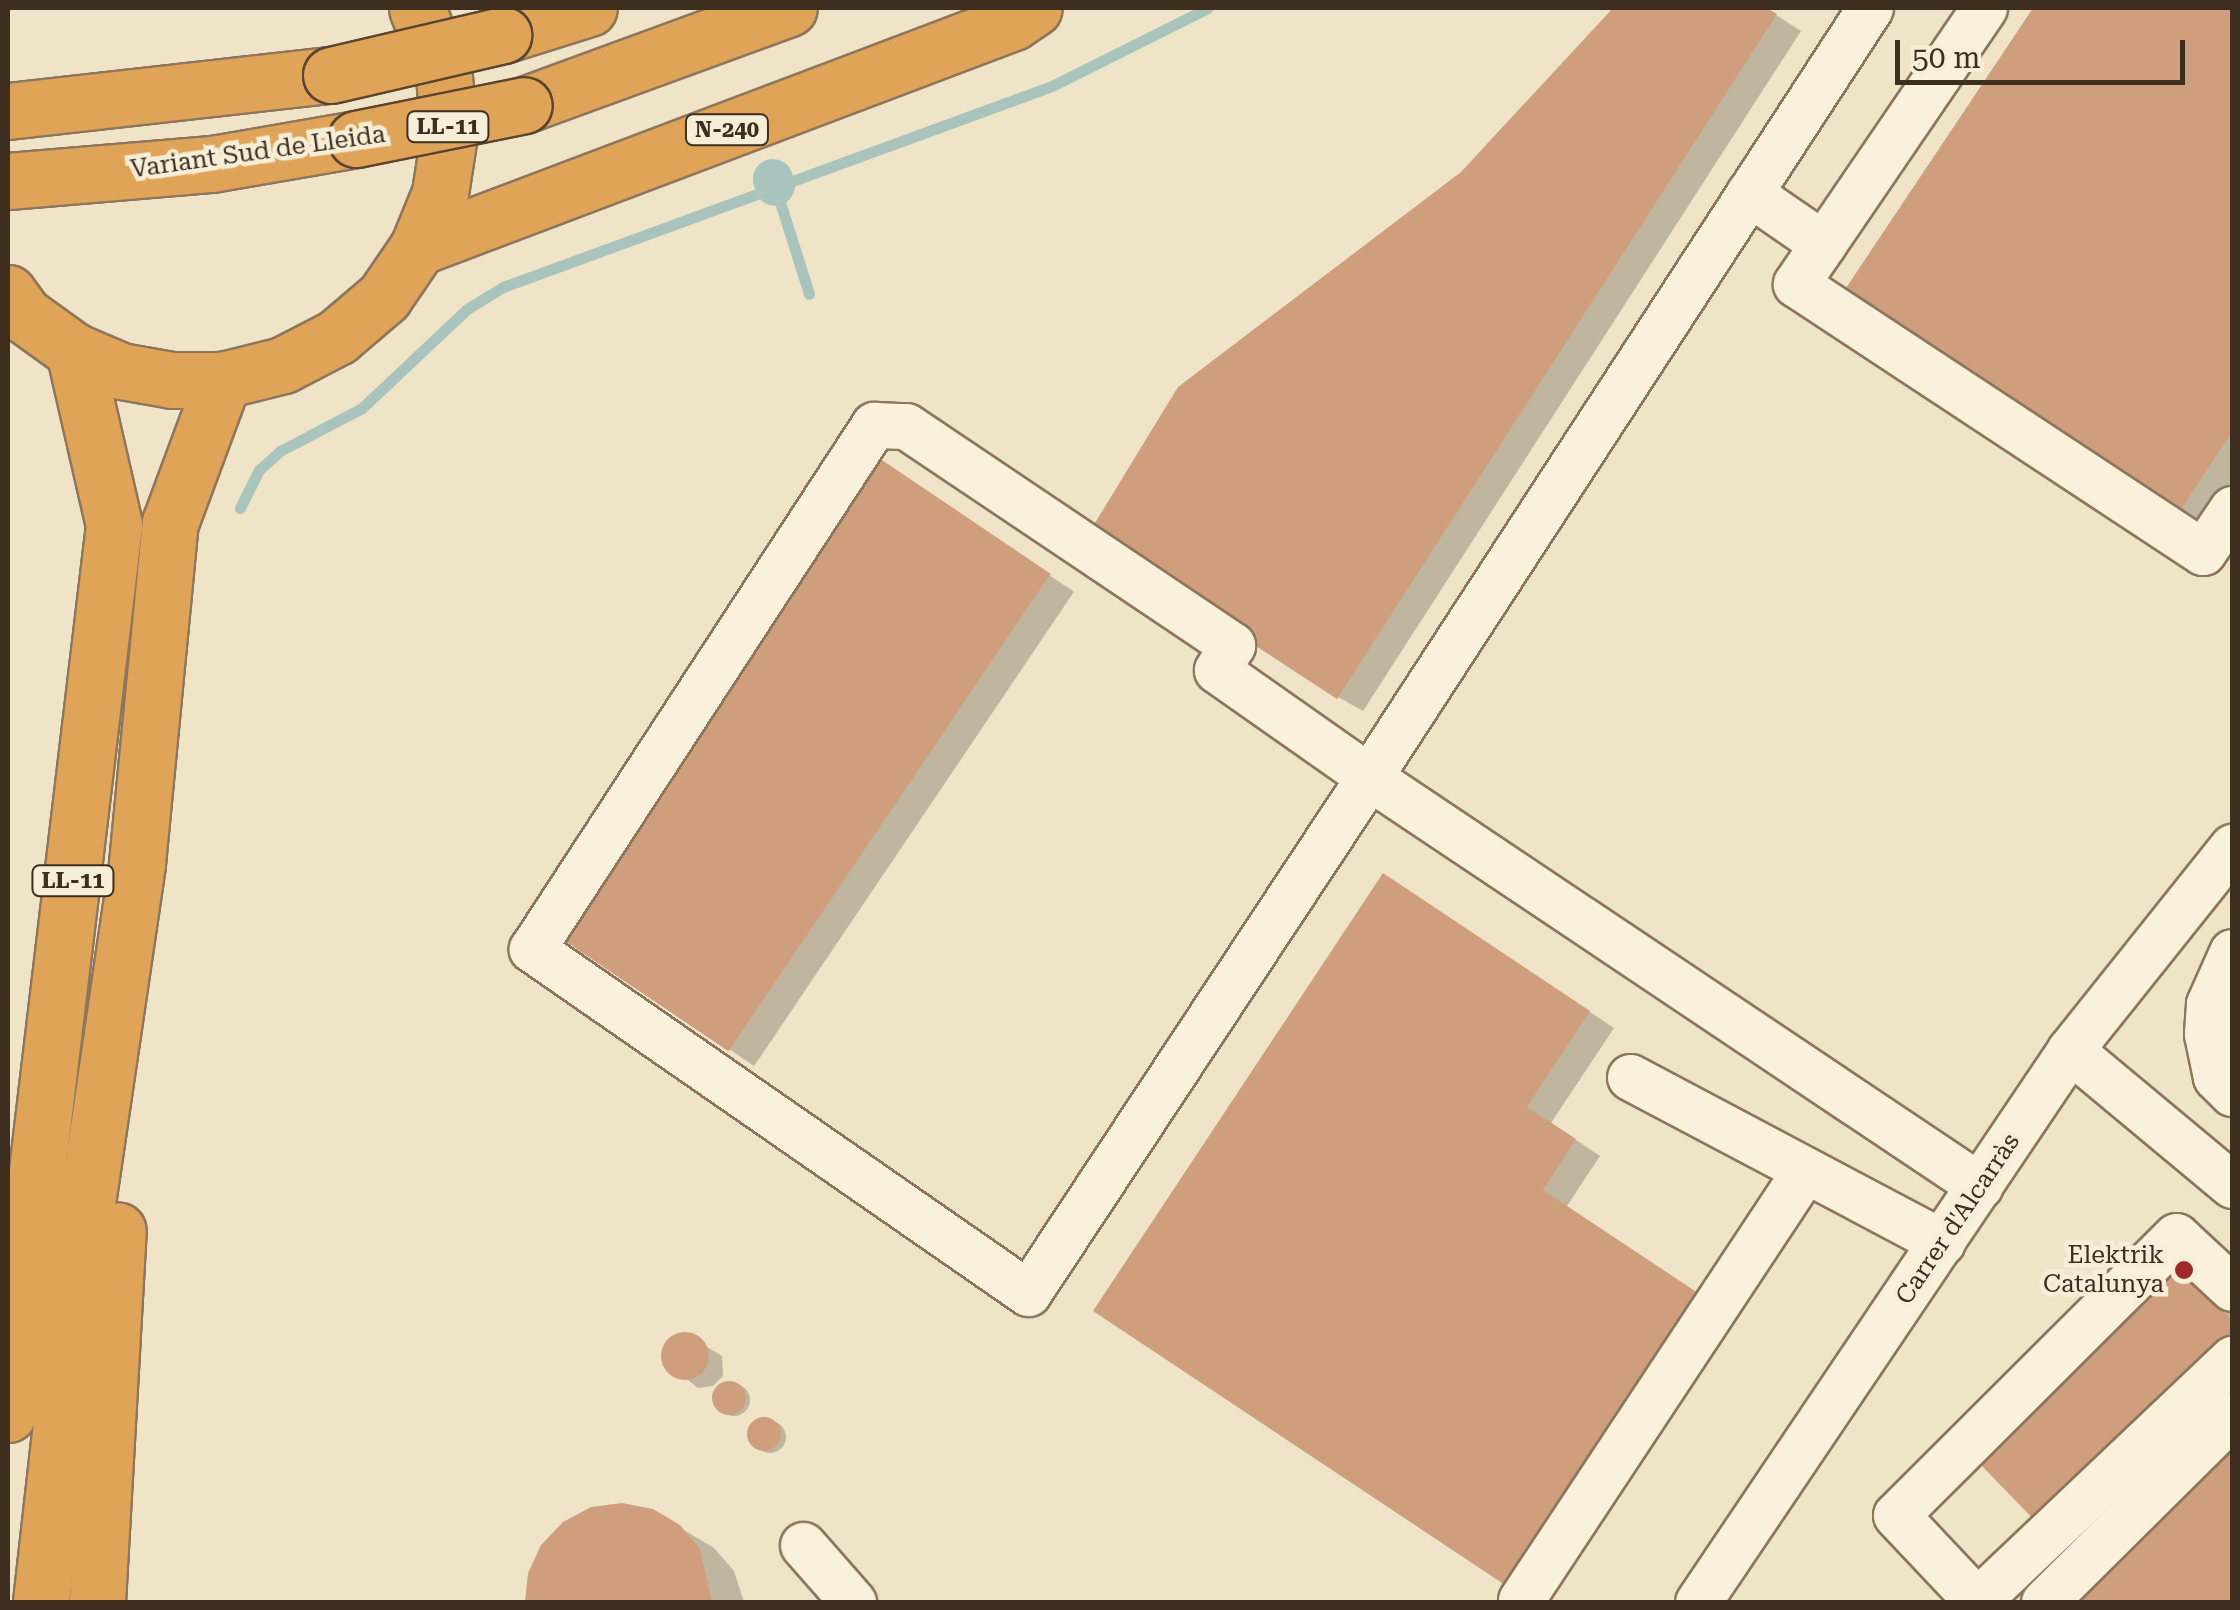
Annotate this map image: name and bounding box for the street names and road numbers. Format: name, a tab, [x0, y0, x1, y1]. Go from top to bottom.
road number: LL-11	[406, 110, 490, 144]
road number: N-240	[684, 113, 770, 147]
street label: Variant Sud de Lleida	[129, 119, 387, 185]
road number: LL-11	[30, 864, 116, 898]
street label: Carrer d'Alcarràs	[1890, 1128, 2026, 1310]

